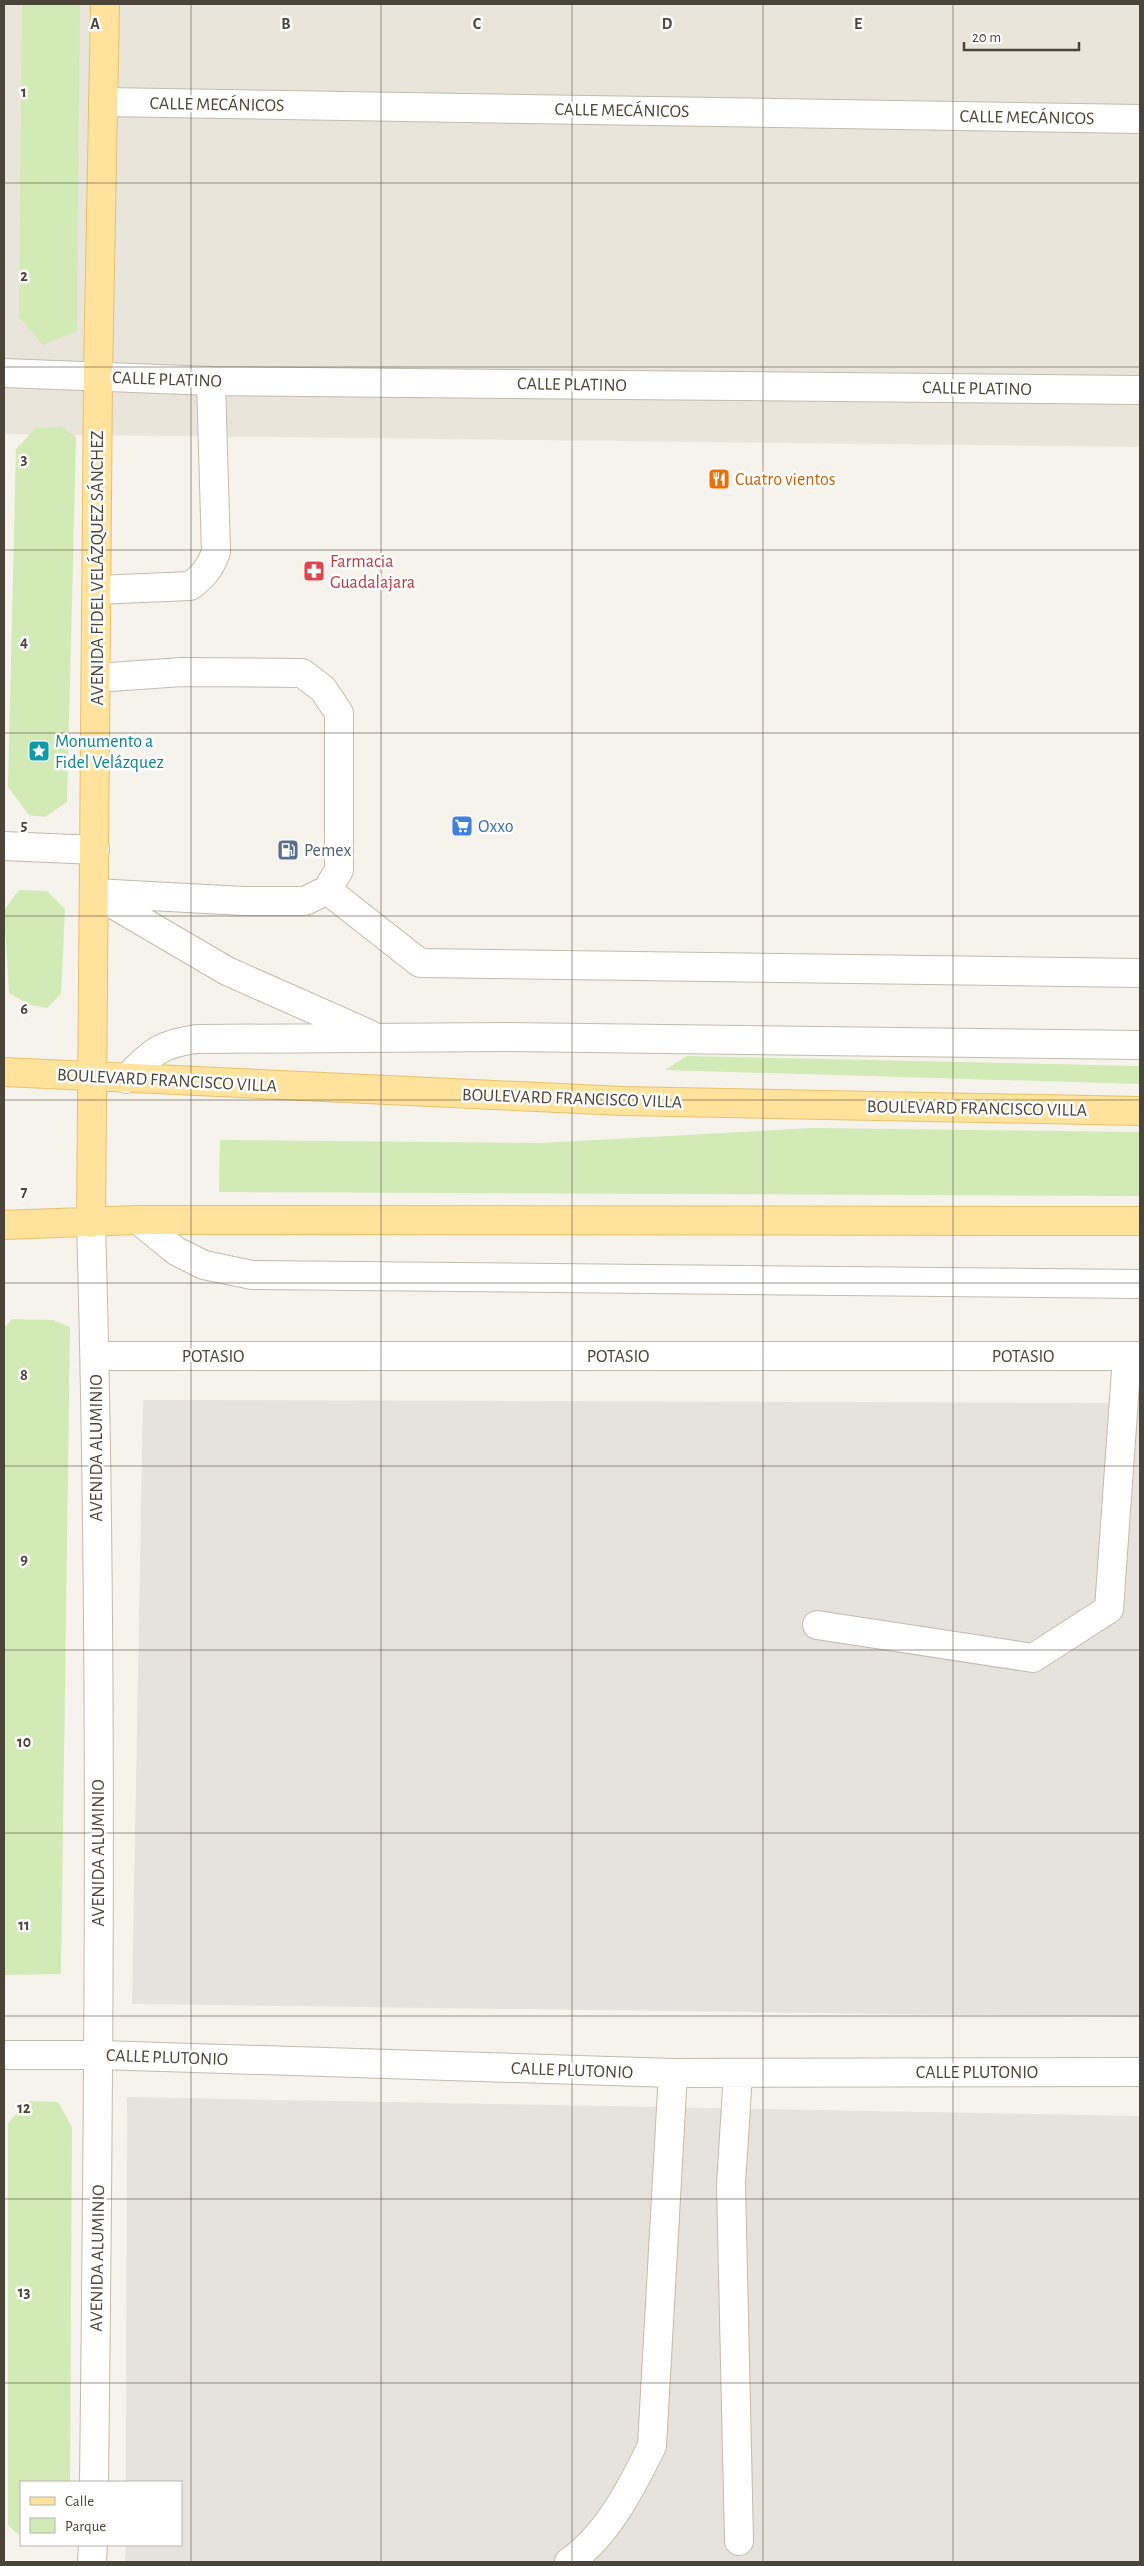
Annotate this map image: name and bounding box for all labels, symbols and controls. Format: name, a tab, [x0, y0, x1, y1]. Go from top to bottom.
text: A	[90, 16, 100, 32]
text: B	[281, 16, 291, 32]
text: C	[473, 16, 482, 32]
text: D	[662, 16, 673, 32]
text: E	[854, 16, 862, 32]
scale bar	[964, 20, 1079, 52]
text: 20 m	[972, 30, 1001, 45]
text: 1	[21, 84, 27, 100]
street label: CALLE MECÁNICOS	[149, 92, 285, 115]
street label: CALLE MECÁNICOS	[554, 98, 690, 121]
street label: CALLE MECÁNICOS	[959, 105, 1095, 128]
text: 2	[20, 268, 28, 284]
street label: CALLE PLATINO	[112, 369, 222, 391]
street label: CALLE PLATINO	[517, 375, 627, 395]
street label: CALLE PLATINO	[922, 379, 1032, 399]
street label: AVENIDA FIDEL VELÁZQUEZ SÁNCHEZ	[86, 431, 107, 705]
text: 3	[21, 451, 28, 467]
restaurant icon: Cuatro vientos	[707, 467, 731, 491]
place label: Cuatro vientos	[735, 471, 836, 489]
place label: Farmacia Guadalajara	[330, 553, 415, 592]
pharmacy icon: Farmacia Guadalajara	[302, 559, 326, 583]
text: 4	[20, 634, 28, 650]
place label: Monumento a Fidel Velázquez	[55, 733, 164, 772]
place icon: Monumento a Fidel Velázquez	[27, 739, 51, 763]
supermarket icon: Oxxo	[450, 814, 474, 838]
text: 5	[21, 817, 28, 833]
place label: Oxxo	[478, 818, 514, 836]
fuel station icon: Pemex	[276, 838, 300, 862]
place label: Pemex	[304, 842, 352, 860]
text: 6	[20, 1001, 28, 1017]
street label: BOULEVARD FRANCISCO VILLA	[57, 1066, 278, 1096]
street label: BOULEVARD FRANCISCO VILLA	[462, 1086, 683, 1112]
street label: BOULEVARD FRANCISCO VILLA	[867, 1098, 1088, 1120]
text: 7	[21, 1184, 28, 1200]
street label: POTASIO	[182, 1348, 244, 1366]
street label: POTASIO	[587, 1348, 649, 1366]
street label: POTASIO	[992, 1348, 1054, 1366]
text: 8	[20, 1367, 28, 1383]
street label: AVENIDA ALUMINIO	[88, 1374, 106, 1522]
text: 9	[20, 1551, 28, 1567]
text: 10	[17, 1734, 31, 1750]
street label: AVENIDA ALUMINIO	[90, 1779, 108, 1927]
text: 11	[18, 1917, 30, 1933]
street label: CALLE PLUTONIO	[106, 2047, 228, 2069]
street label: CALLE PLUTONIO	[511, 2060, 633, 2082]
street label: CALLE PLUTONIO	[916, 2064, 1038, 2082]
text: 12	[17, 2100, 31, 2116]
street label: AVENIDA ALUMINIO	[88, 2184, 108, 2332]
text: 13	[18, 2284, 30, 2300]
legend	[20, 2481, 182, 2546]
text: Calle	[65, 2494, 94, 2509]
text: Parque	[65, 2519, 106, 2534]

